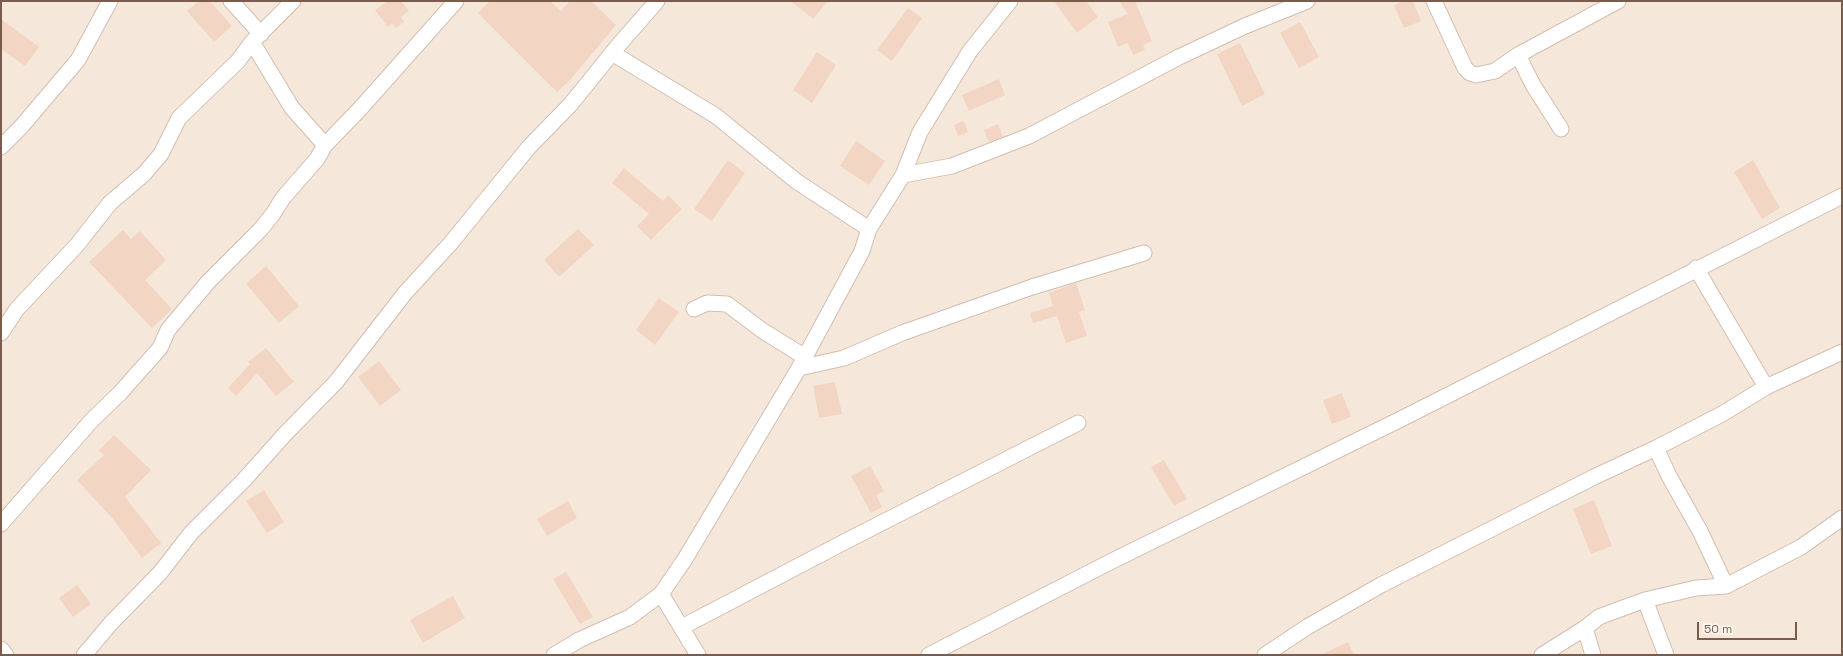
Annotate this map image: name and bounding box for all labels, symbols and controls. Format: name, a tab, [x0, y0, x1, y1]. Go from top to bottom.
scale bar	[1699, 614, 1799, 640]
text: 50 m	[1704, 621, 1732, 637]

